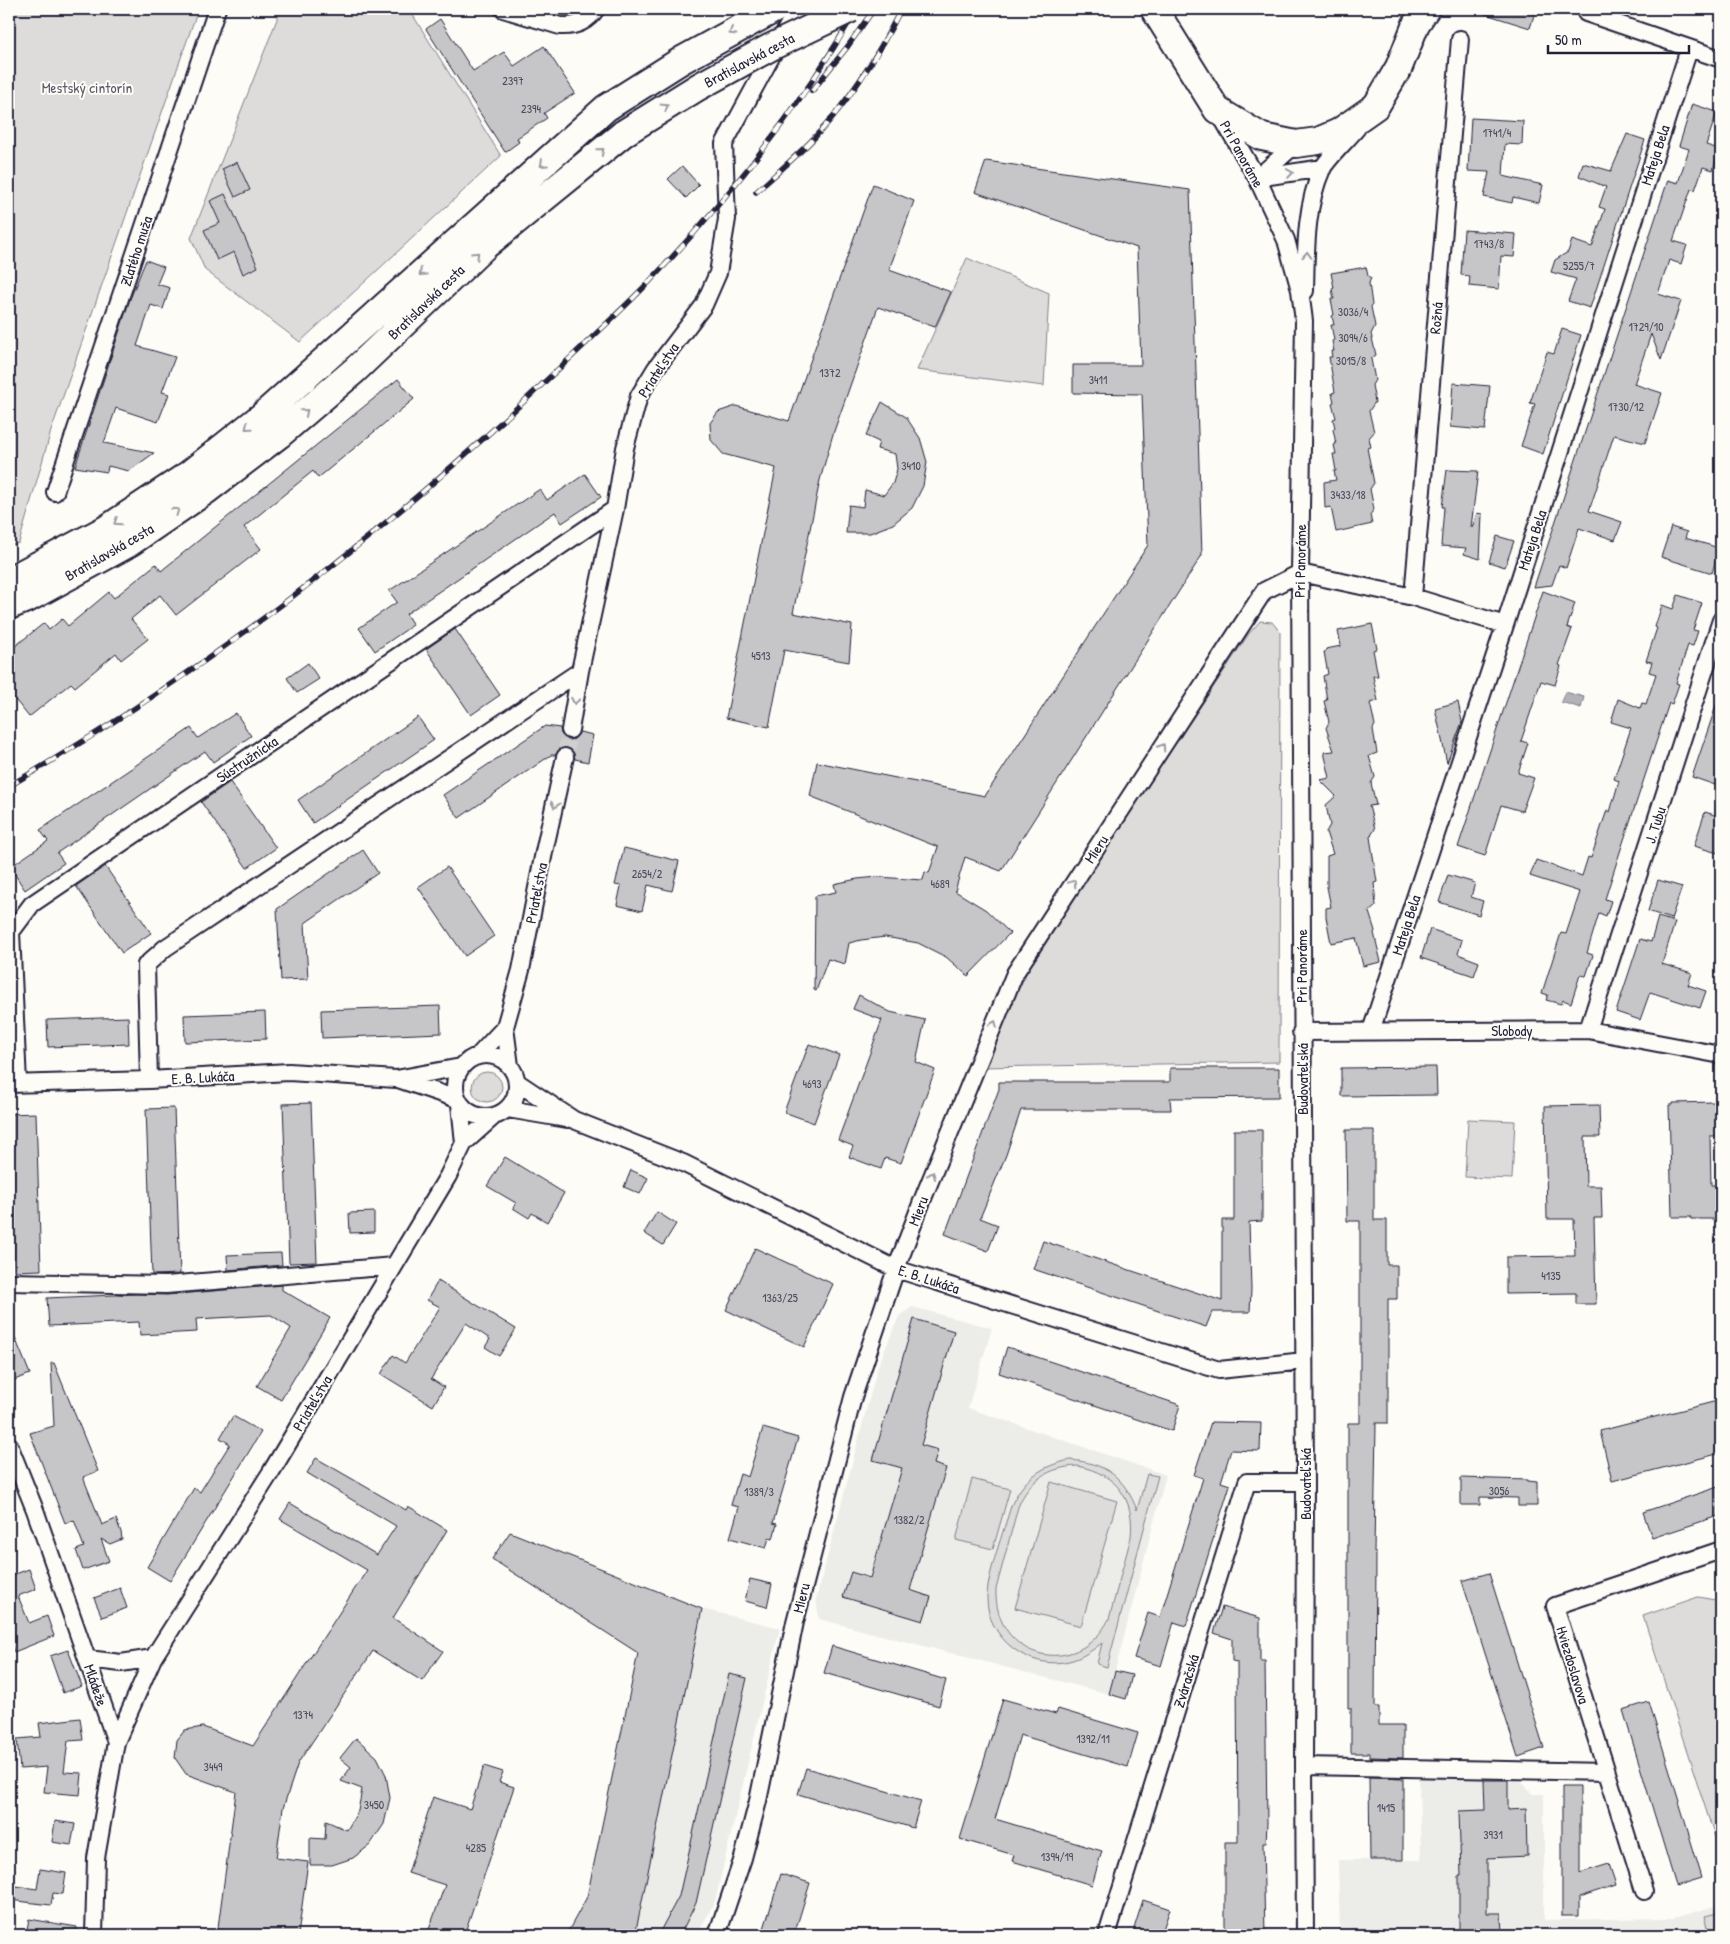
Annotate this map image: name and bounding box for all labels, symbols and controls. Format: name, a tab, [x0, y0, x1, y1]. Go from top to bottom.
scale bar	[1548, 22, 1689, 54]
one-way arrow	[728, 26, 737, 36]
street label: Bratislavská cesta	[700, 27, 798, 93]
text: 50 m	[1555, 29, 1582, 50]
house number: 2397	[502, 72, 524, 89]
park label: Mestský cintorín	[42, 77, 133, 98]
house number: 2394	[521, 100, 541, 117]
one-way arrow	[660, 104, 669, 114]
street label: Pri Panoráme	[1215, 117, 1269, 191]
street label: Mateja Bela	[1635, 122, 1675, 188]
house number: 1741/4	[1483, 124, 1512, 141]
one-way arrow	[596, 148, 605, 157]
one-way arrow	[540, 158, 549, 167]
one-way arrow	[1286, 168, 1294, 179]
street label: Zlatého muža	[115, 213, 157, 289]
house number: 1743/8	[1474, 235, 1504, 252]
one-way arrow	[1301, 250, 1312, 258]
one-way arrow	[470, 252, 479, 261]
house number: 5255/7	[1563, 257, 1595, 274]
street label: Bratislavská cesta	[383, 260, 469, 344]
one-way arrow	[419, 267, 428, 276]
street label: Rožná	[1424, 301, 1448, 335]
house number: 3036/4	[1338, 303, 1369, 320]
house number: 1729/10	[1628, 318, 1664, 335]
house number: 3094/6	[1338, 329, 1368, 346]
street label: Priateľstva	[632, 338, 684, 401]
house number: 3015/8	[1336, 352, 1366, 369]
house number: 1372	[819, 364, 841, 381]
house number: 3411	[1089, 371, 1107, 388]
house number: 1730/12	[1608, 398, 1644, 415]
one-way arrow	[300, 409, 309, 418]
one-way arrow	[245, 421, 254, 429]
house number: 3410	[901, 457, 921, 474]
house number: 3433/18	[1330, 486, 1366, 503]
street label: Mateja Bela	[1512, 507, 1552, 573]
one-way arrow	[170, 508, 180, 517]
one-way arrow	[113, 516, 122, 525]
street label: Bratislavská cesta	[61, 518, 157, 586]
street label: Pri Panoráme	[1289, 524, 1311, 598]
house number: 4513	[751, 647, 771, 664]
one-way arrow	[570, 696, 580, 705]
street label: Sústružnícka	[212, 731, 282, 787]
one-way arrow	[1156, 744, 1165, 753]
one-way arrow	[550, 800, 561, 809]
street label: J. Tubu	[1639, 804, 1671, 846]
street label: Mieru	[1079, 831, 1113, 867]
street label: Priateľstva	[520, 861, 552, 925]
house number: 2654/2	[632, 865, 663, 882]
house number: 4689	[931, 875, 950, 892]
one-way arrow	[1067, 880, 1076, 889]
street label: Mateja Bela	[1386, 892, 1426, 958]
street label: Pri Panoráme	[1291, 929, 1312, 1003]
street label: Slobody	[1491, 1020, 1533, 1041]
one-way arrow	[988, 1021, 998, 1029]
street label: Budovateľská	[1292, 1043, 1313, 1115]
street label: E. B. Lukáča	[171, 1065, 235, 1089]
house number: 4693	[802, 1075, 822, 1092]
one-way arrow	[926, 1171, 937, 1180]
street label: Mieru	[903, 1193, 933, 1229]
street label: E. B. Lukáča	[896, 1259, 962, 1299]
house number: 4135	[1541, 1267, 1561, 1284]
house number: 1363/25	[762, 1289, 798, 1306]
street label: Priateľstva	[287, 1371, 337, 1435]
street label: Budovateľská	[1295, 1448, 1316, 1520]
house number: 3056	[1489, 1482, 1510, 1499]
house number: 1389/3	[744, 1483, 774, 1500]
house number: 1382/2	[893, 1511, 925, 1528]
street label: Mieru	[787, 1581, 815, 1615]
street label: Hviezdoslavova	[1551, 1624, 1595, 1707]
street label: Zváračská	[1168, 1652, 1204, 1710]
street label: Mládeže	[79, 1661, 113, 1709]
house number: 1374	[293, 1706, 314, 1723]
house number: 1392/11	[1076, 1730, 1110, 1747]
house number: 3449	[204, 1758, 223, 1775]
house number: 3450	[364, 1796, 384, 1813]
house number: 1415	[1377, 1799, 1395, 1816]
house number: 3931	[1483, 1826, 1503, 1843]
house number: 4285	[466, 1839, 486, 1856]
house number: 1394/19	[1041, 1848, 1074, 1865]

